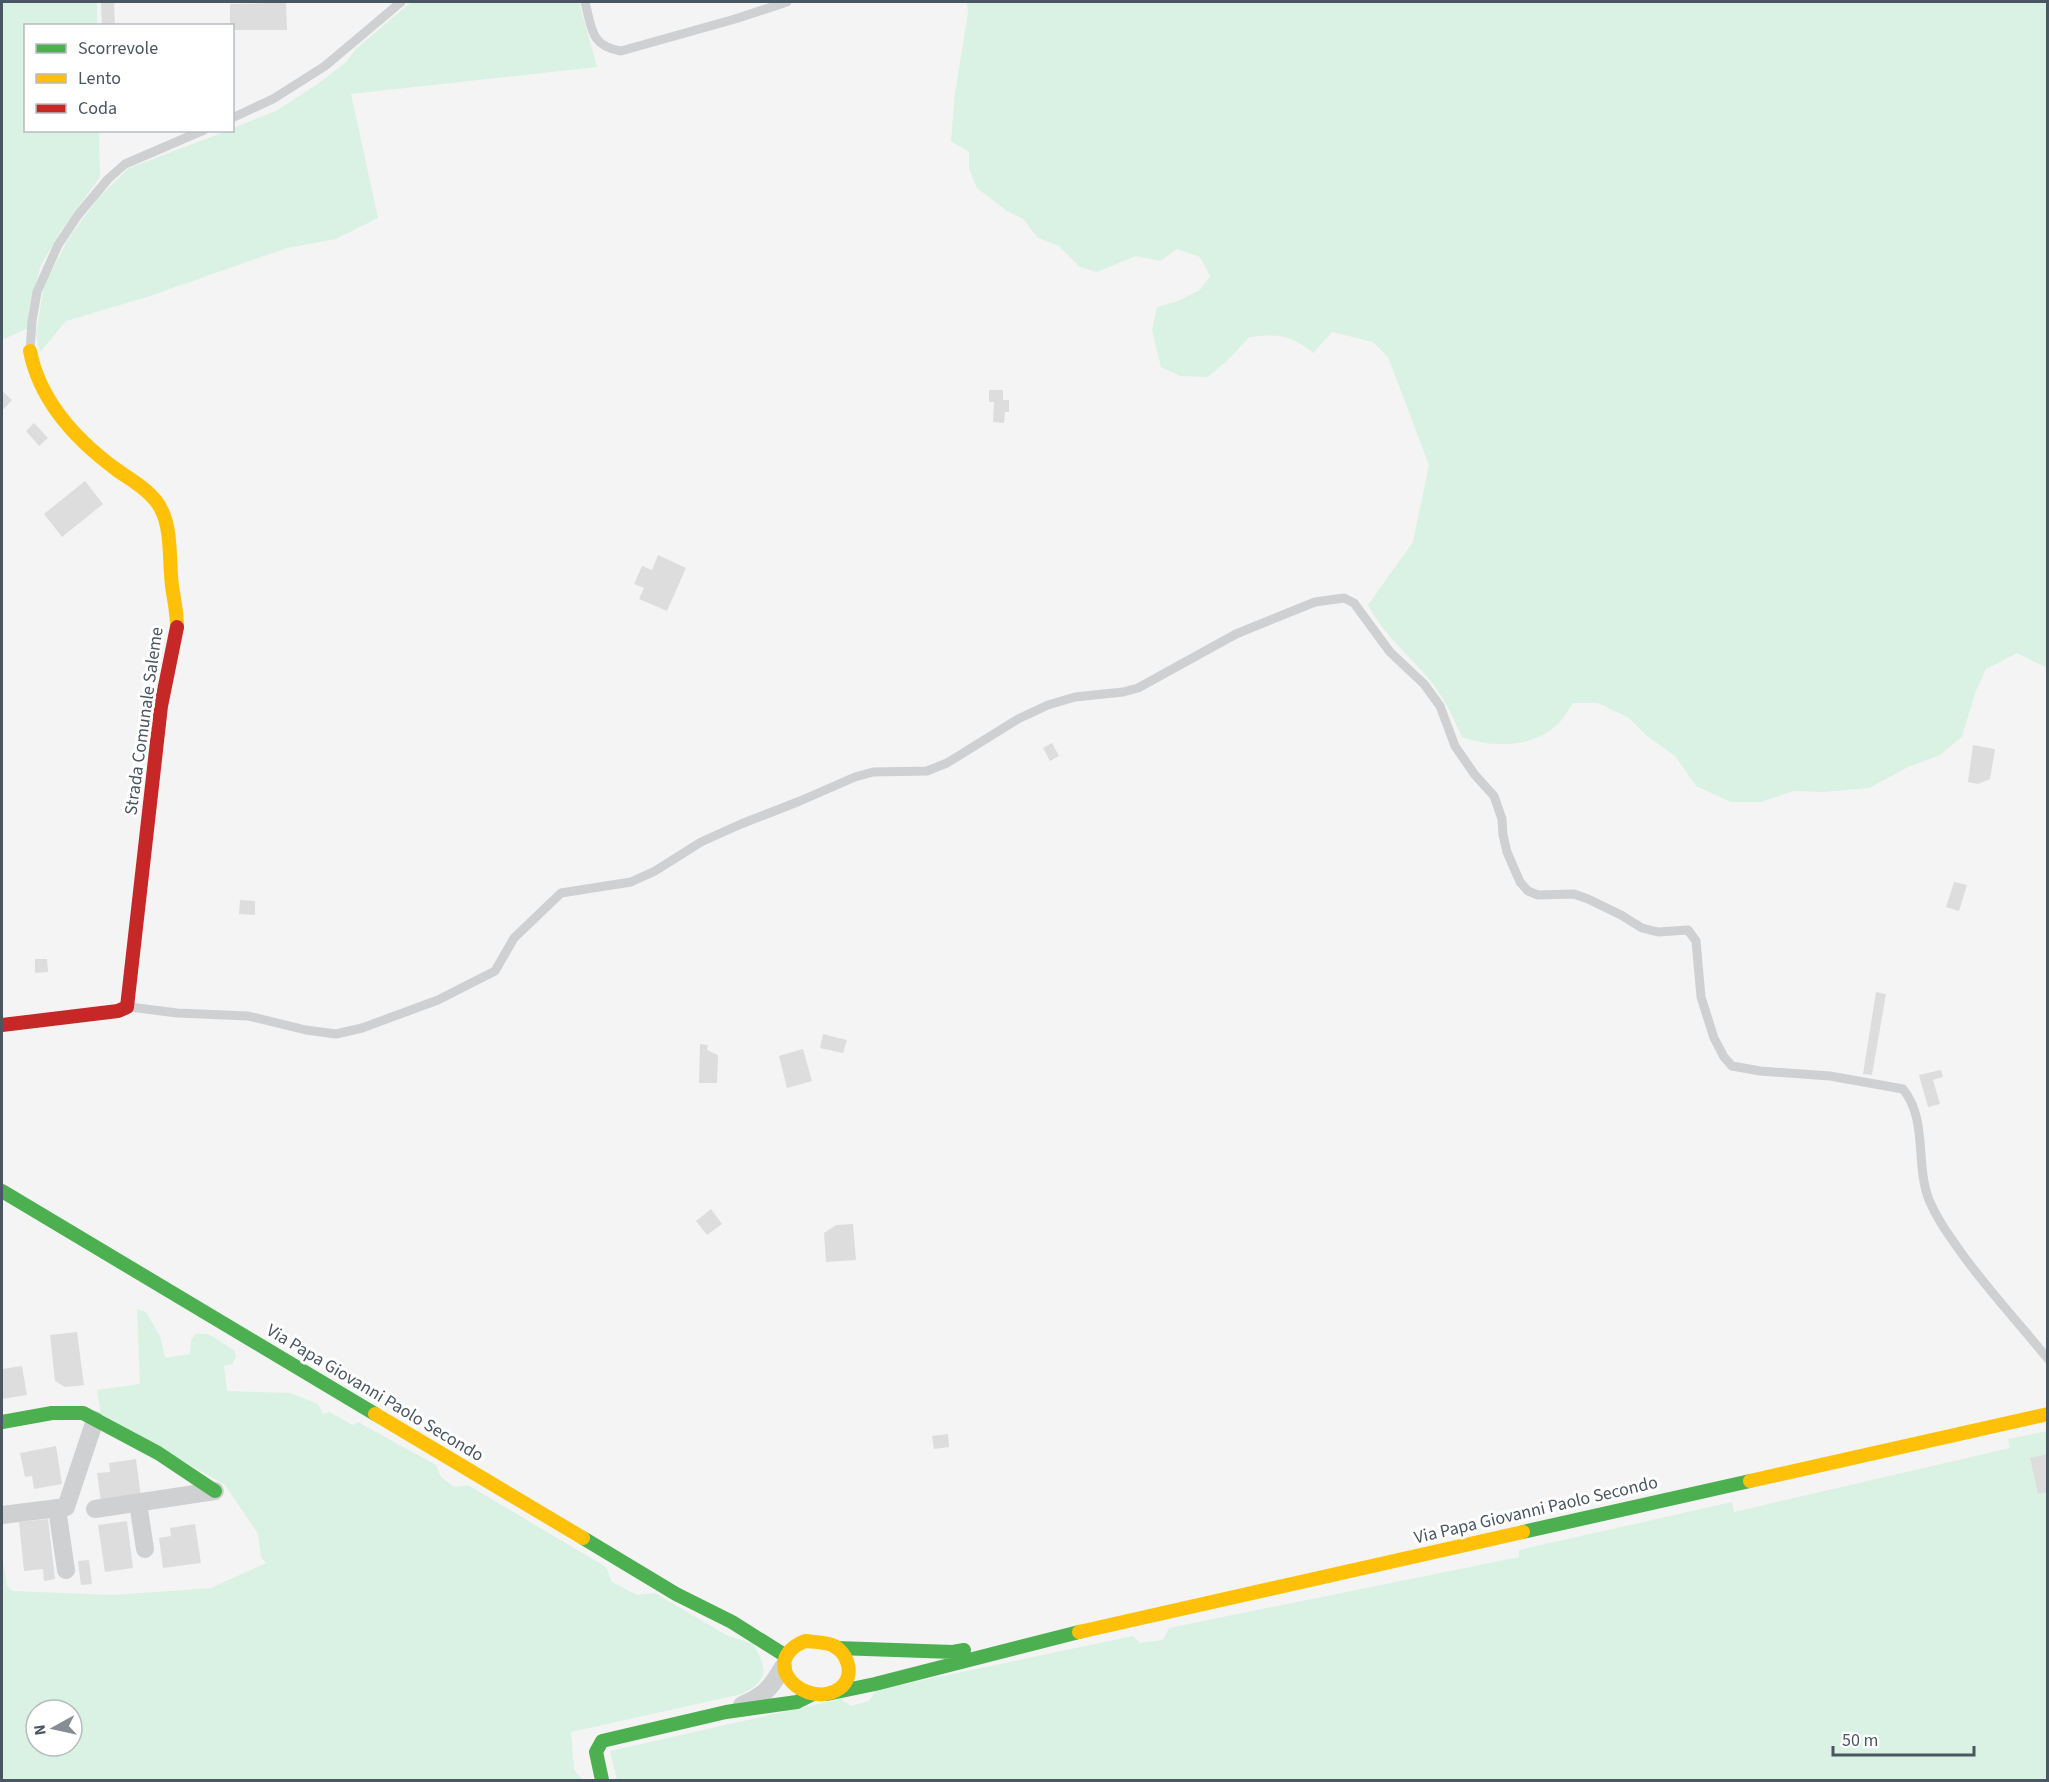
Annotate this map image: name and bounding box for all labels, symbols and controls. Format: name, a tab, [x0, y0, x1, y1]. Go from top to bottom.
legend	[24, 24, 234, 132]
text: Scorrevole	[78, 36, 158, 61]
text: Lento	[78, 66, 121, 91]
text: Coda	[78, 96, 117, 121]
street label: Strada Comunale Saleme	[118, 625, 170, 817]
street label: Via Papa Giovanni Paolo Secondo	[262, 1318, 488, 1468]
street label: Via Papa Giovanni Paolo Secondo	[1412, 1470, 1660, 1550]
north arrow	[24, 1698, 84, 1758]
scale bar	[1833, 1719, 1974, 1757]
text: N	[29, 1723, 52, 1737]
text: 50 m	[1842, 1728, 1878, 1753]

